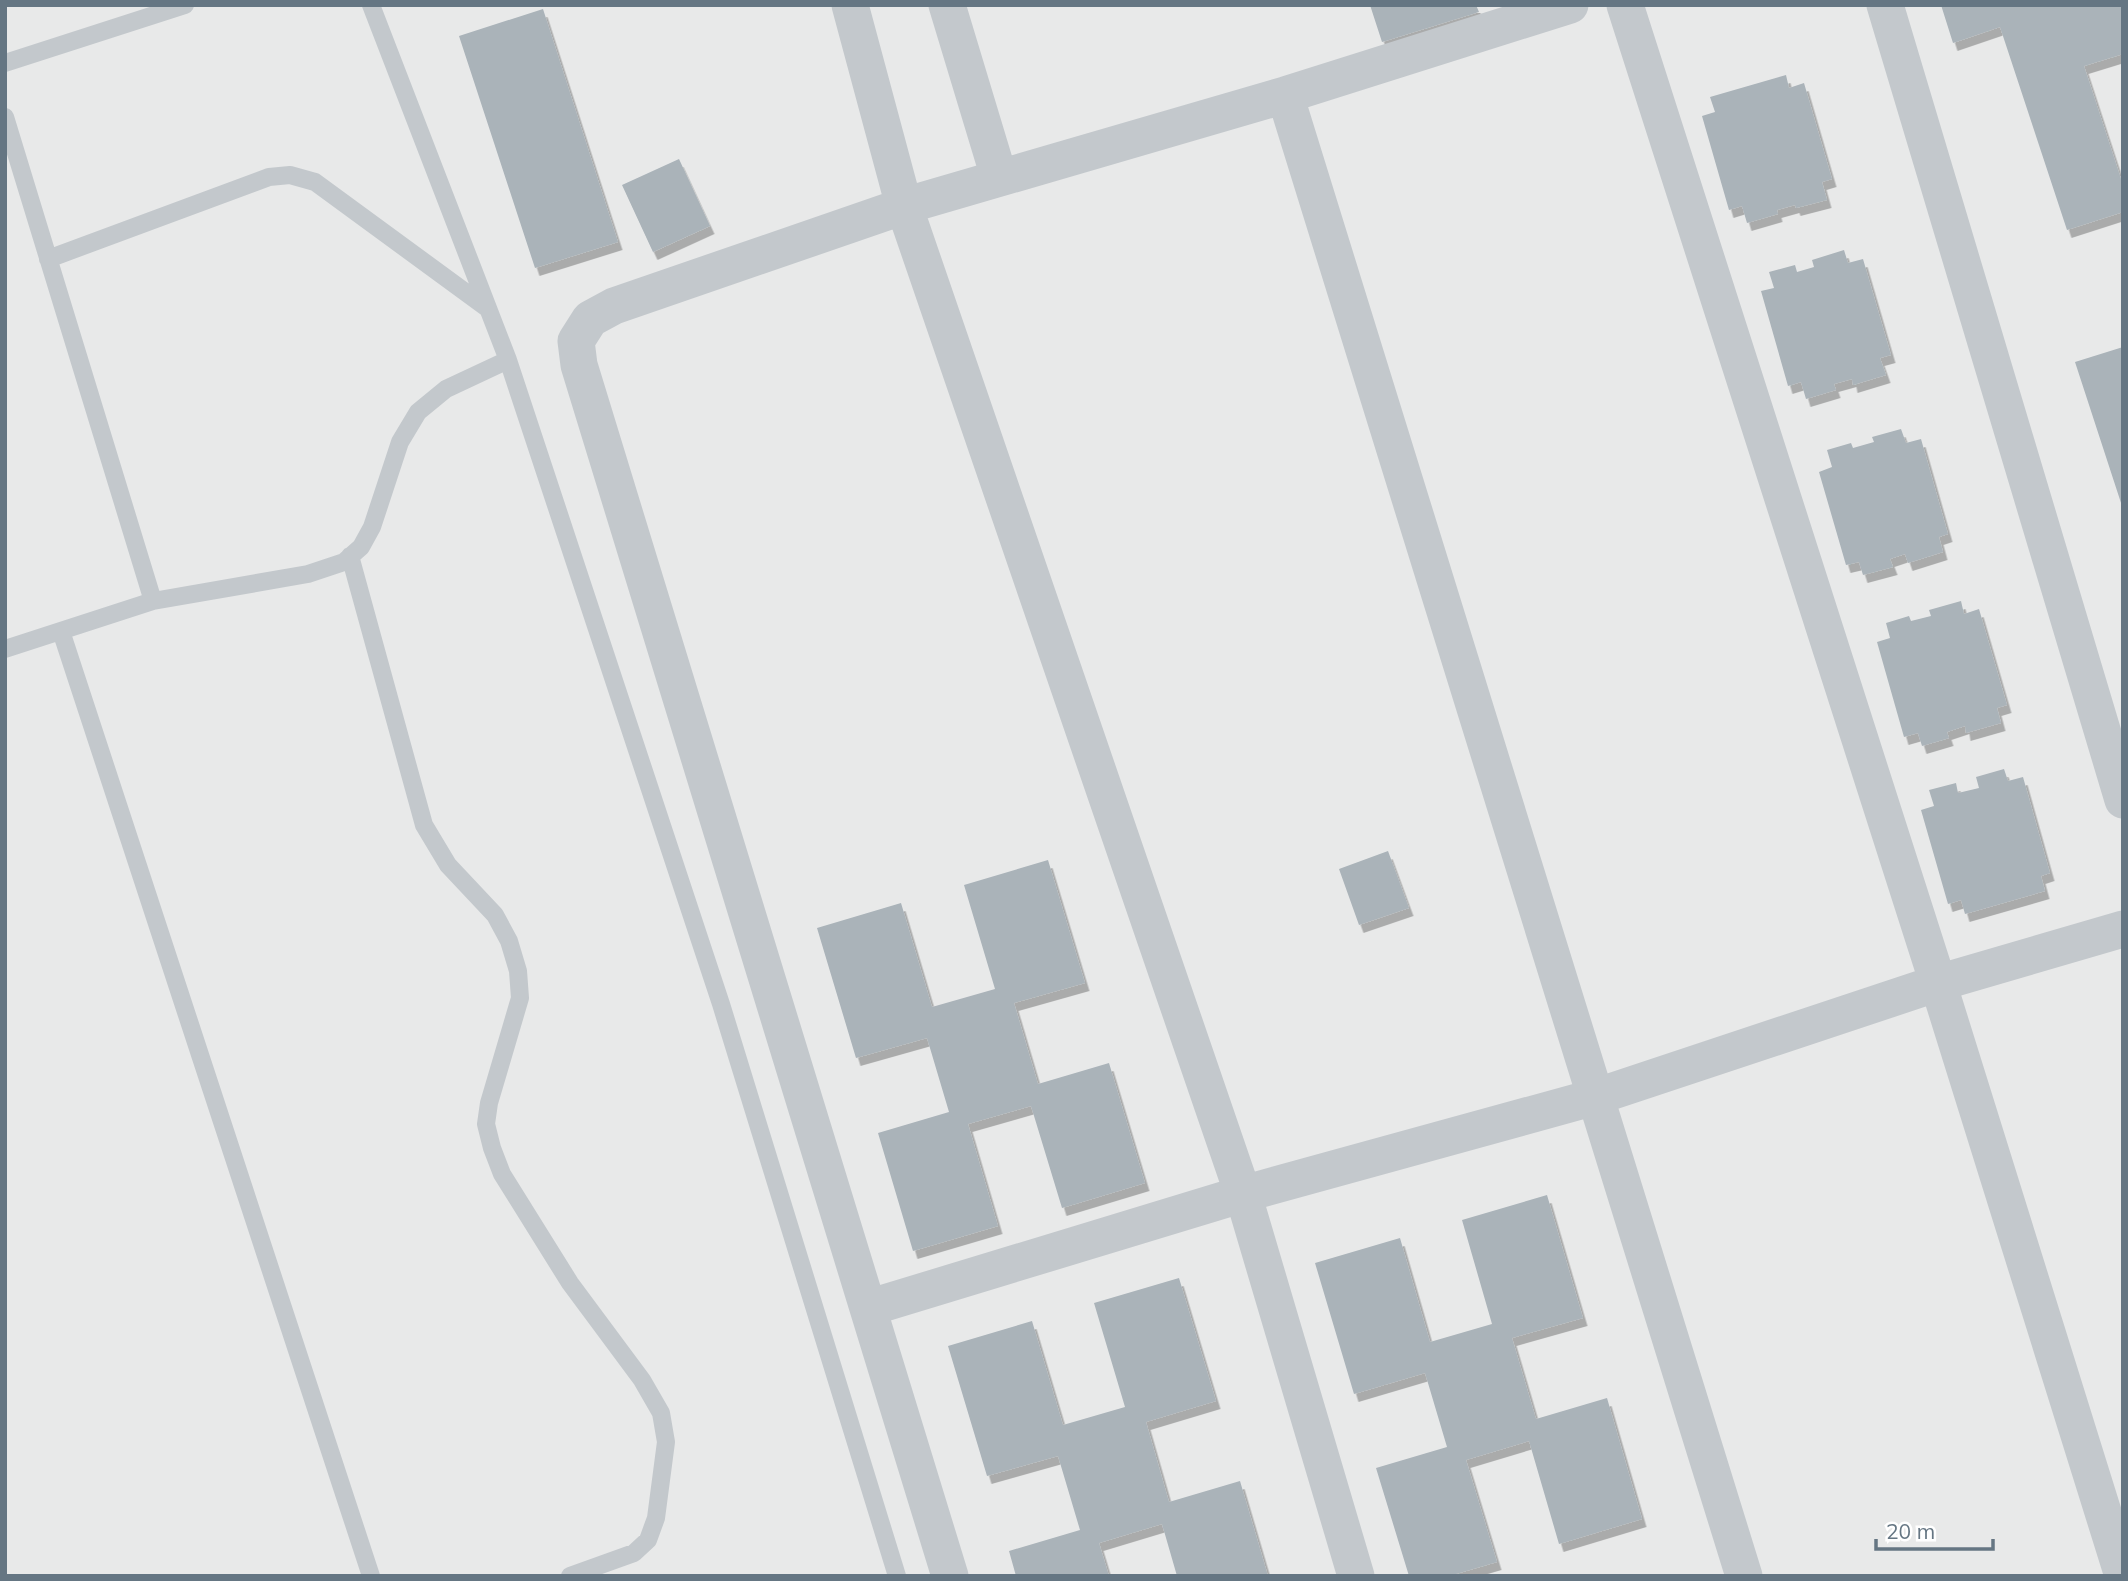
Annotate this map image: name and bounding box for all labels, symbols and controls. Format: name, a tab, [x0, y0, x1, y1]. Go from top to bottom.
scale bar	[1876, 1508, 1993, 1552]
text: 20 m	[1886, 1518, 1935, 1544]

